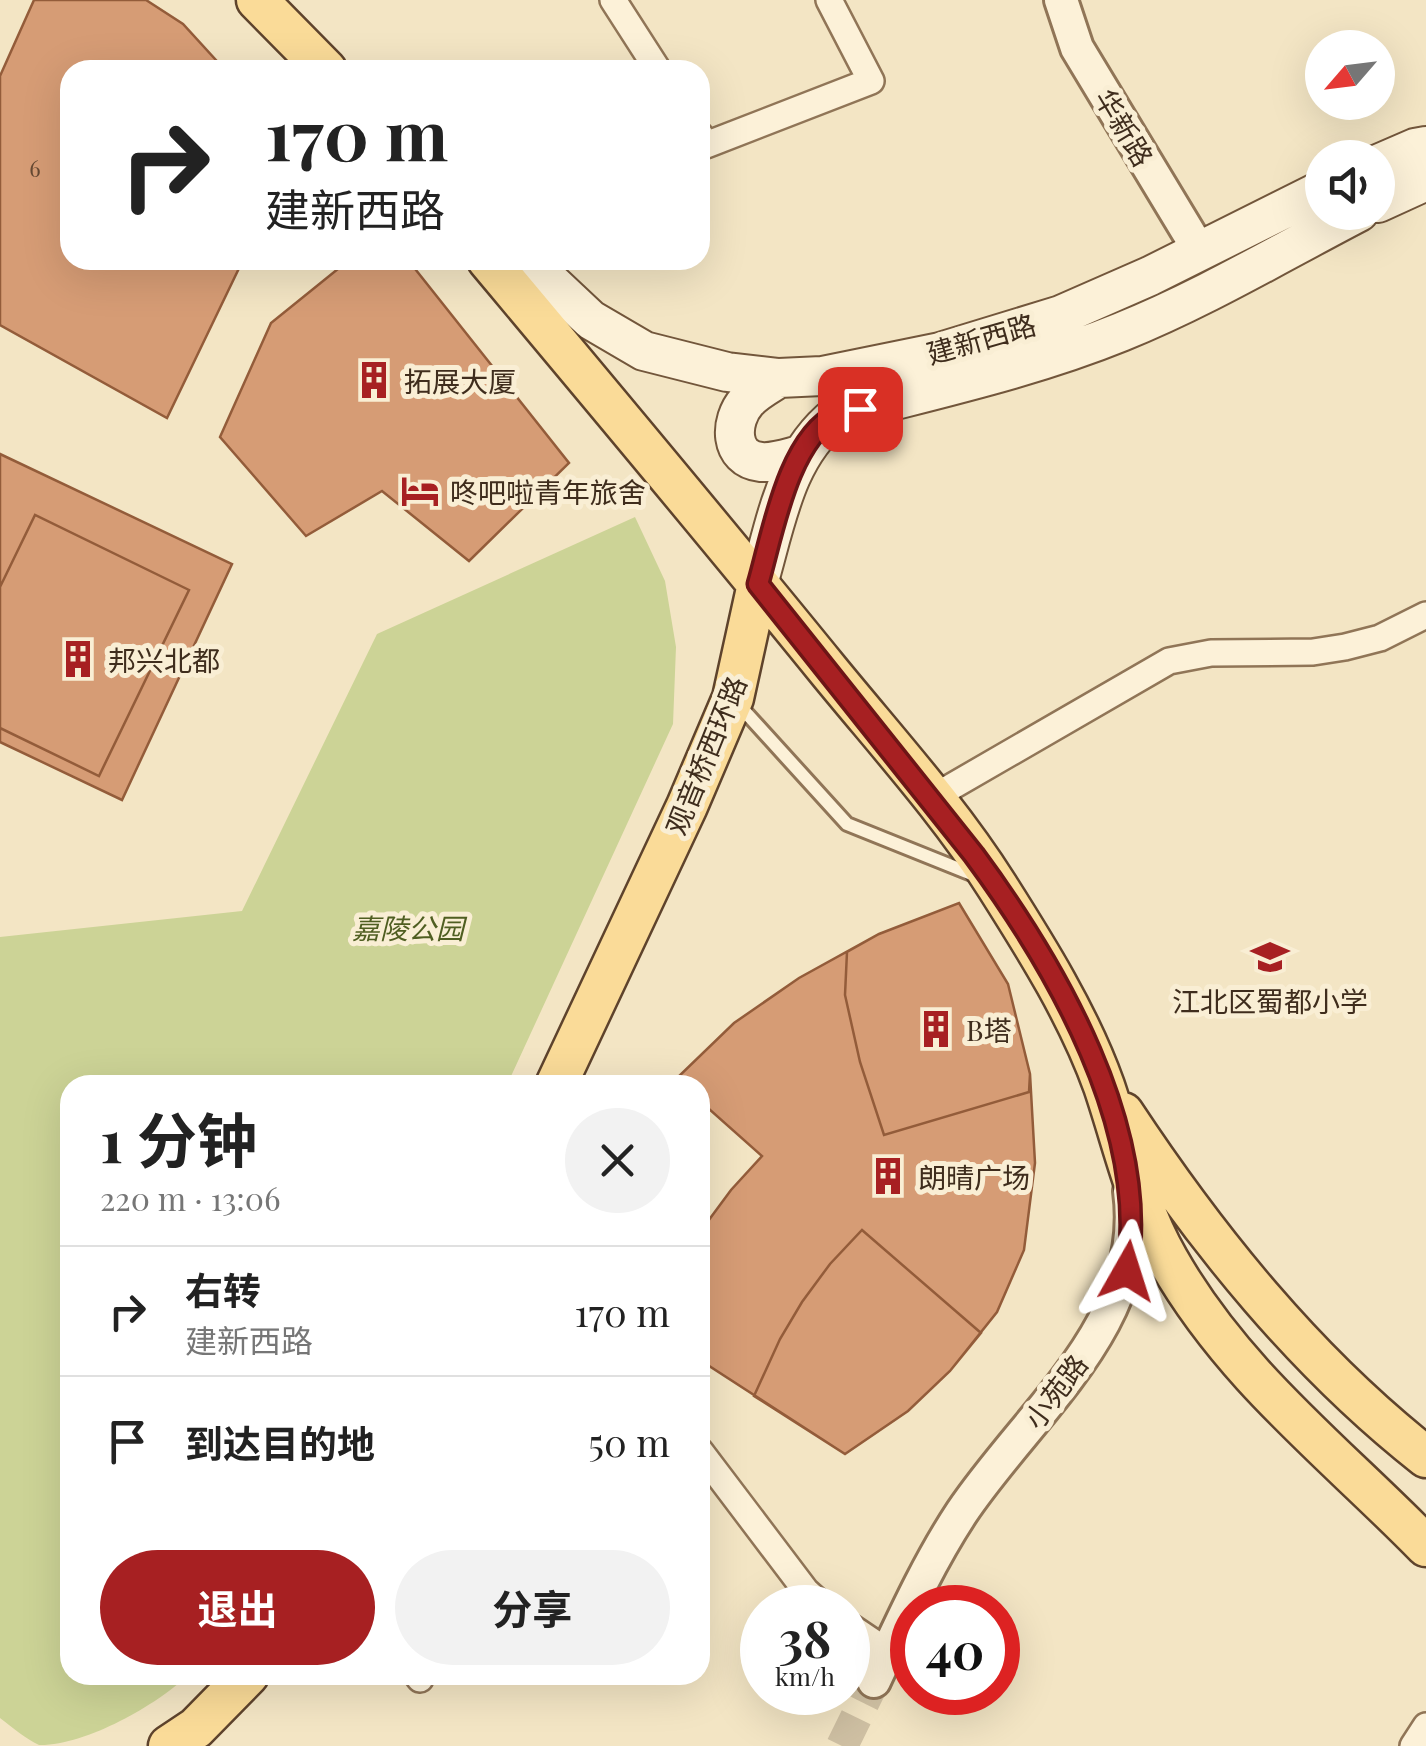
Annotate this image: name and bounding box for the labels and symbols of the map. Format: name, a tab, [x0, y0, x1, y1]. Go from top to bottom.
north arrow	[1305, 30, 1395, 120]
street label: 华新路	[1088, 81, 1162, 173]
house number: 6	[29, 153, 41, 183]
street label: 建新西路	[922, 305, 1040, 371]
building icon: 拓展大厦	[353, 359, 395, 401]
place label: 拓展大厦	[404, 362, 516, 399]
pin	[818, 367, 903, 452]
hotel icon: 咚吧啦青年旅舍	[399, 470, 441, 512]
place label: 咚吧啦青年旅舍	[450, 473, 646, 510]
building icon: 邦兴北都	[57, 638, 99, 680]
place label: 邦兴北都	[108, 641, 220, 678]
street label: 观音桥西环路	[656, 670, 754, 840]
park label: 嘉陵公园	[352, 909, 468, 946]
school or university icon: 江北区蜀都小学	[1249, 936, 1291, 978]
place label: 江北区蜀都小学	[1172, 982, 1368, 1019]
building icon: B塔	[915, 1008, 957, 1050]
place label: B塔	[966, 1011, 1011, 1048]
building icon: 朗晴广场	[867, 1155, 909, 1197]
place label: 朗晴广场	[918, 1158, 1030, 1195]
position arrow	[1075, 1219, 1179, 1323]
street label: 小苑路	[1015, 1346, 1095, 1436]
speed limit sign: 40	[890, 1585, 1020, 1715]

